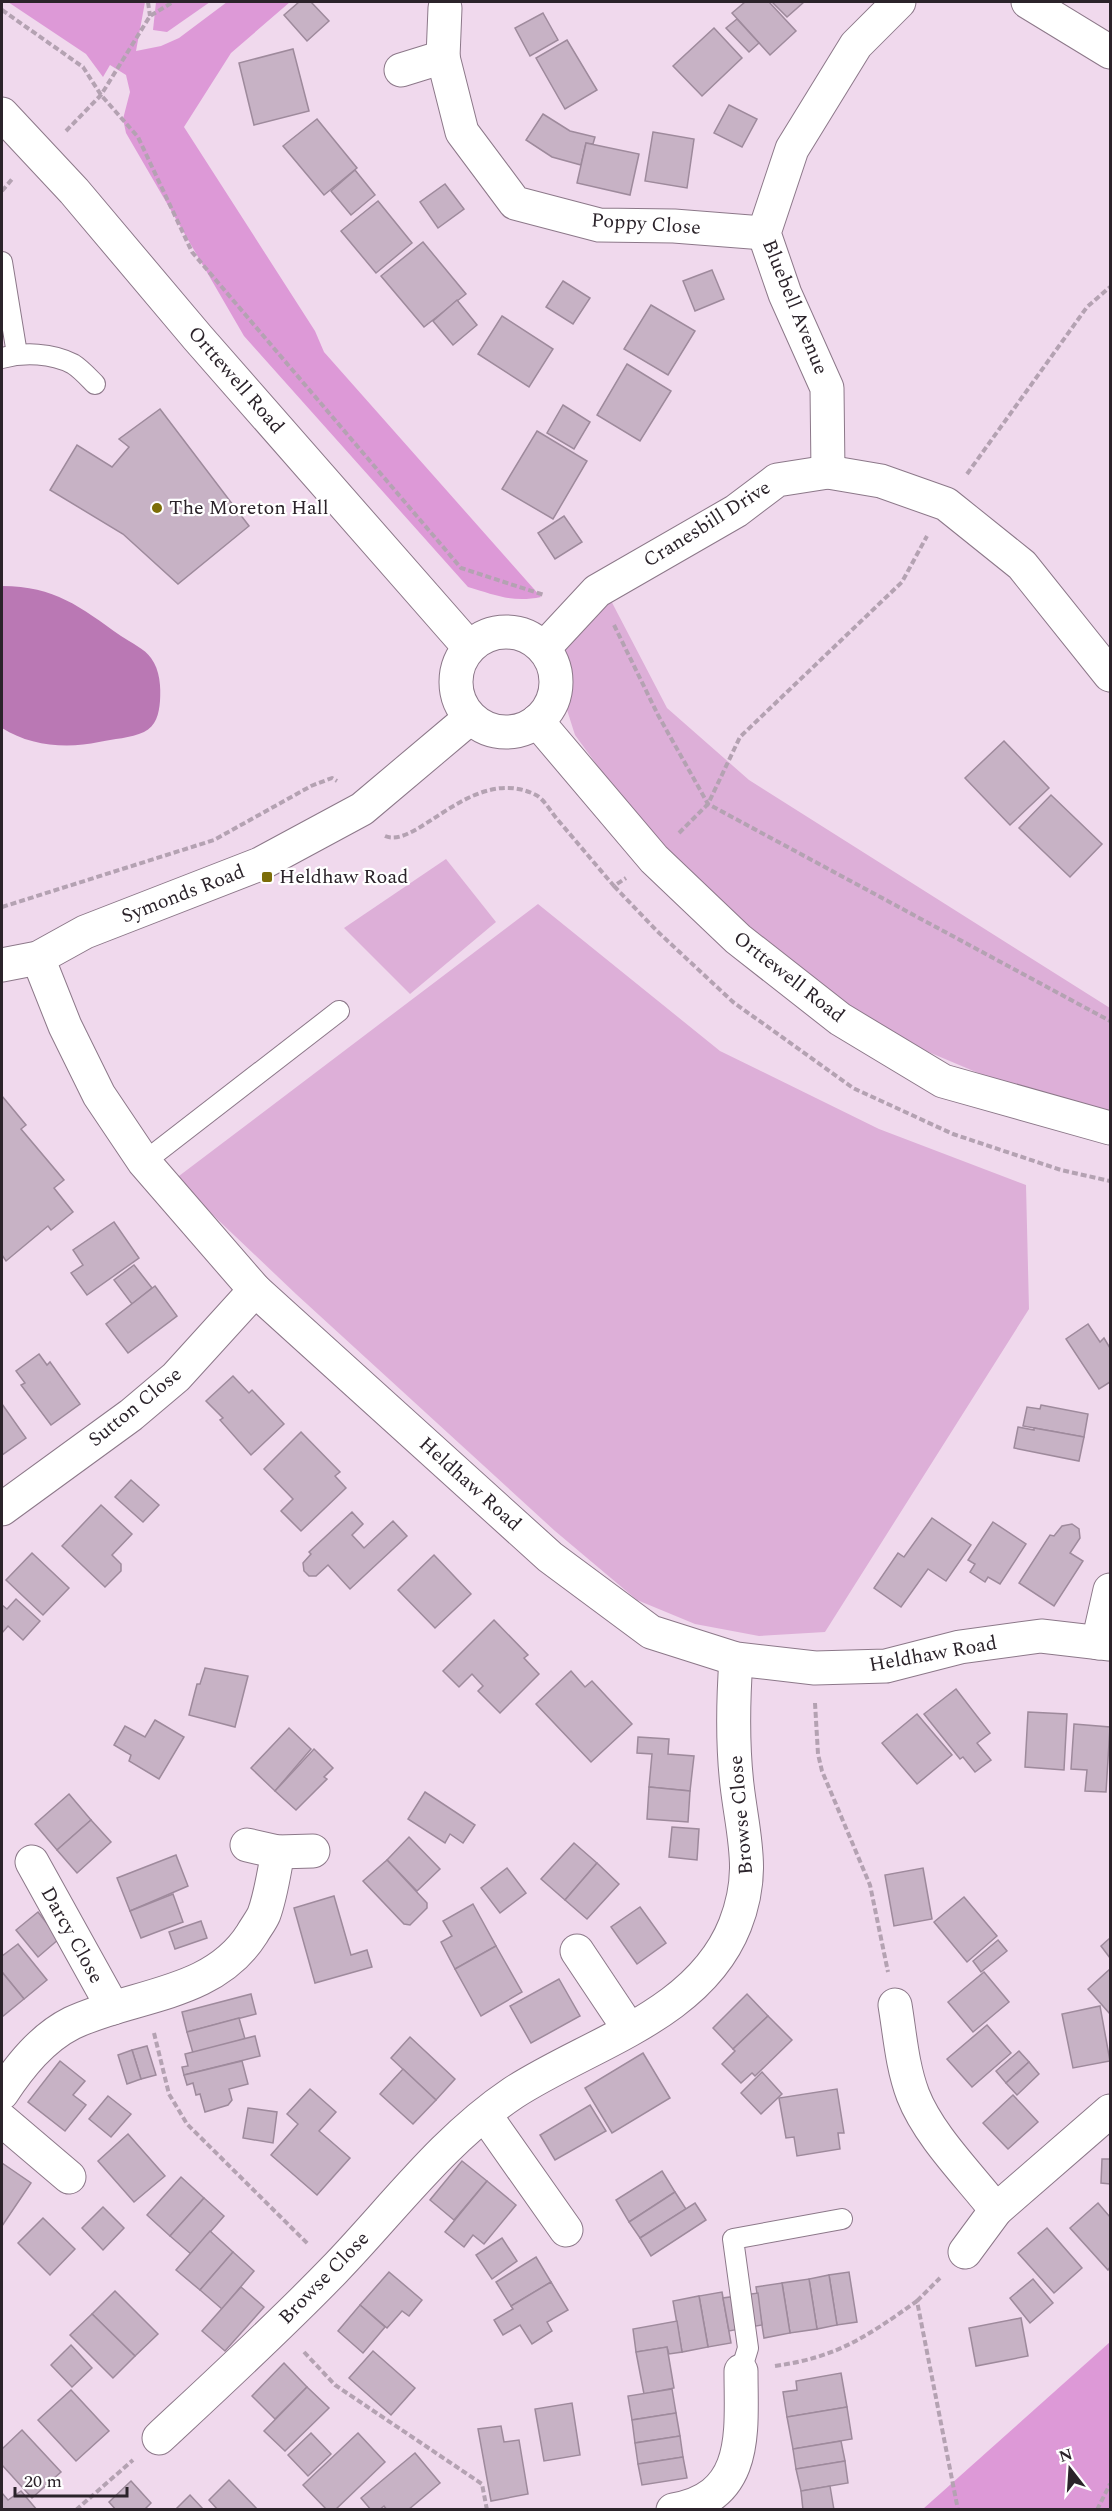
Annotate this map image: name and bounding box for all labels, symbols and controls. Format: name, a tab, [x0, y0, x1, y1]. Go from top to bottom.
street label: Poppy Close	[590, 205, 702, 243]
street label: Bluebell Avenue	[754, 235, 836, 379]
street label: Orttewell Road	[181, 319, 291, 441]
street label: Cranesbill Drive	[637, 473, 777, 575]
place label: The Moreton Hall	[169, 493, 329, 523]
marker: The Moreton Hall	[150, 501, 164, 515]
street label: Symonds Road	[117, 857, 249, 931]
place label: Heldhaw Road	[279, 862, 408, 892]
marker: Heldhaw Road	[260, 870, 274, 884]
street label: Orttewell Road	[727, 924, 851, 1030]
street label: Sutton Close	[82, 1360, 188, 1454]
street label: Heldhaw Road	[412, 1430, 528, 1538]
street label: Heldhaw Road	[867, 1628, 999, 1680]
street label: Browse Close	[721, 1754, 761, 1876]
street label: Darcy Close	[33, 1881, 111, 1989]
street label: Browse Close	[272, 2224, 376, 2332]
north arrow	[1040, 2439, 1100, 2499]
text: N	[1056, 2442, 1076, 2469]
scale bar	[15, 2460, 128, 2498]
text: 20 m	[24, 2468, 62, 2495]

